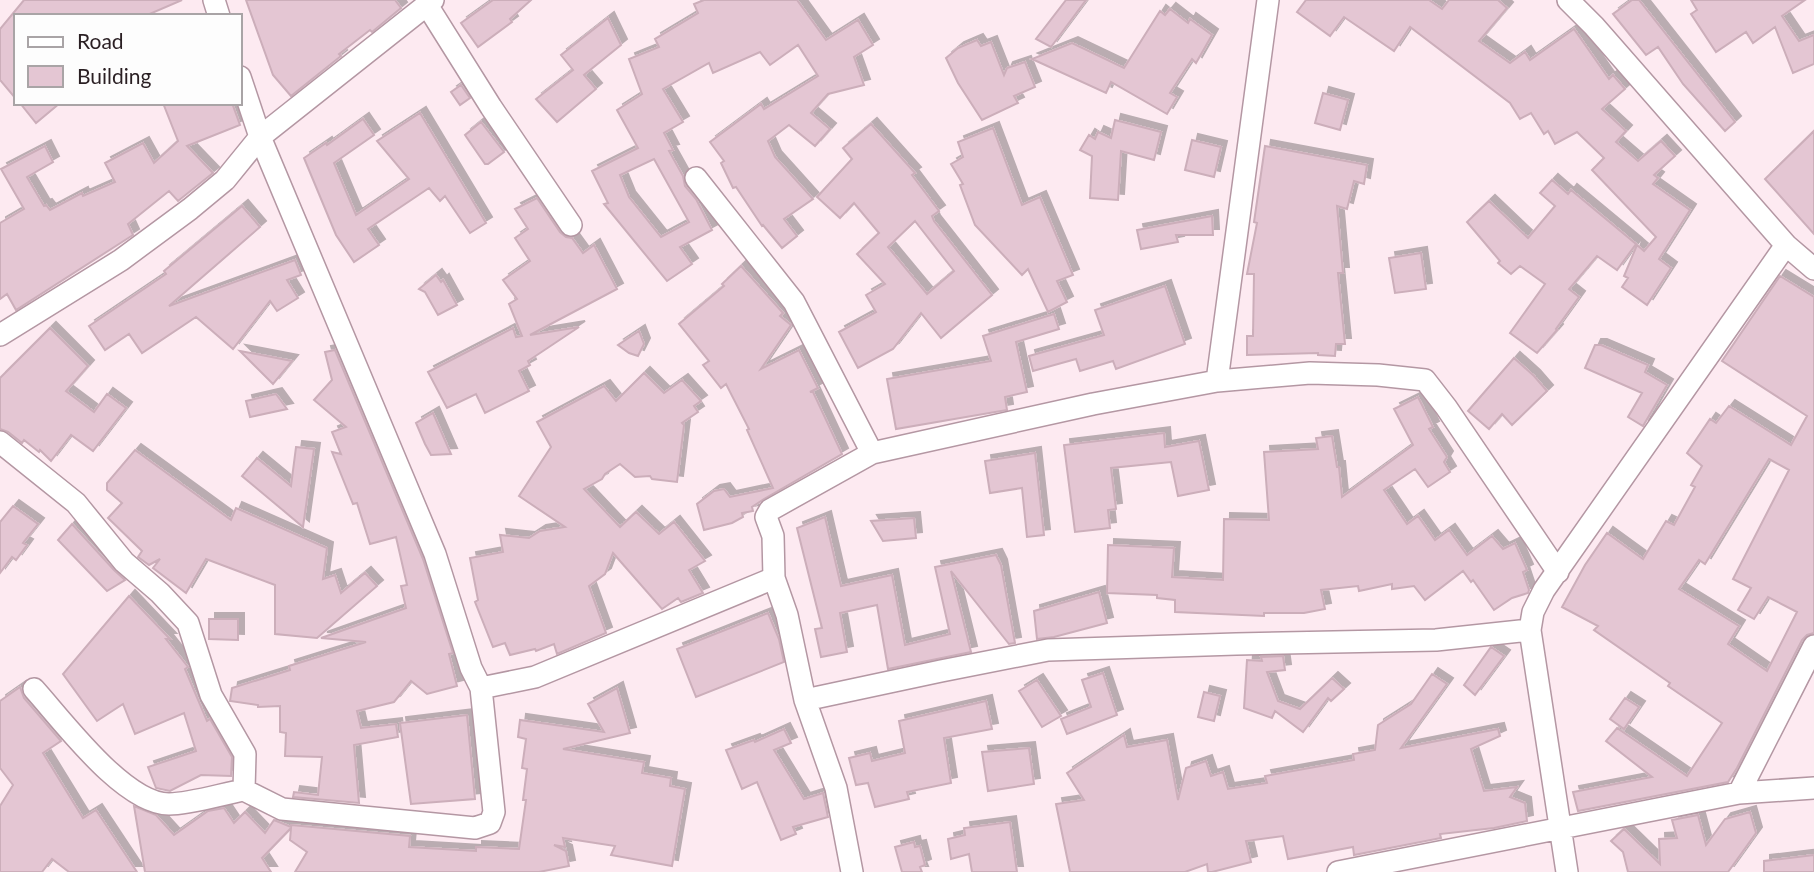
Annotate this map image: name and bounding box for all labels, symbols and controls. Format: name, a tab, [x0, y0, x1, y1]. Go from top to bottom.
legend	[14, 14, 242, 105]
text: Road	[77, 28, 124, 53]
text: Building	[77, 63, 152, 88]

